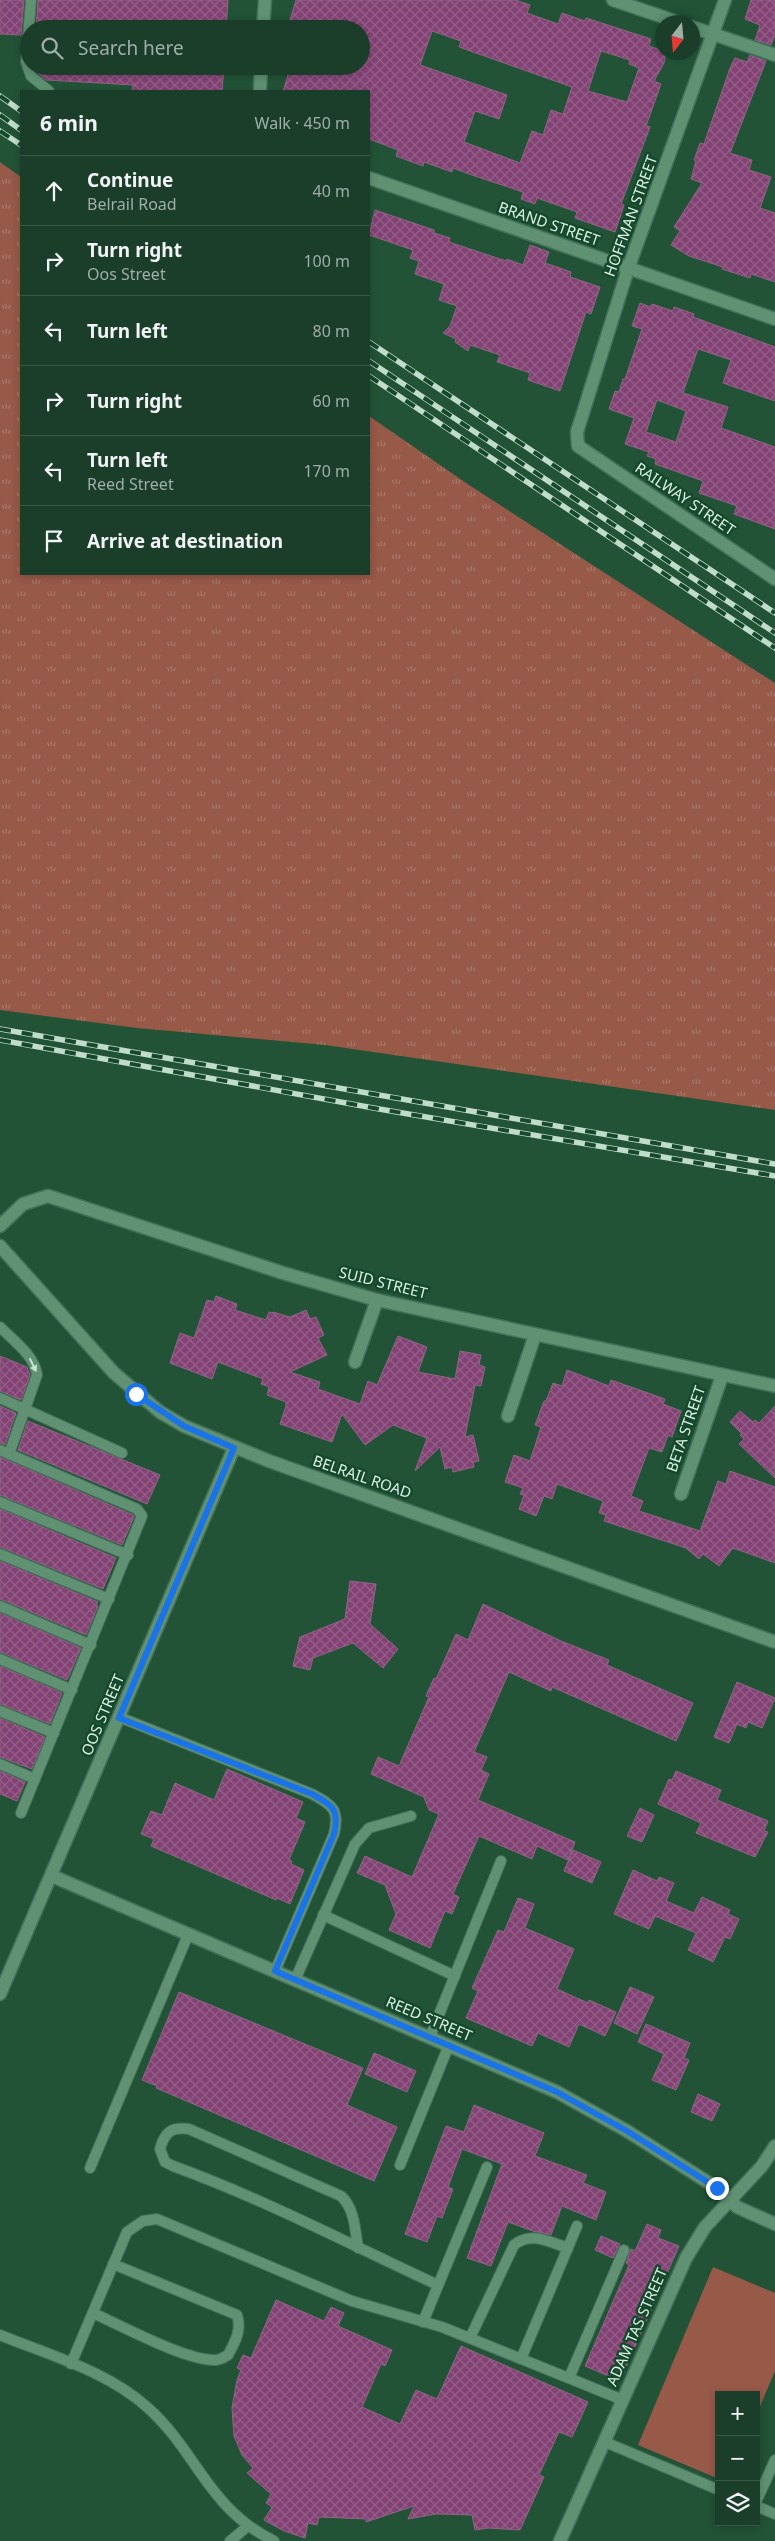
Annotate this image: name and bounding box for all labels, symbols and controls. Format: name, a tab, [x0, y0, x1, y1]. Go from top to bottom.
north arrow	[655, 15, 700, 60]
search box	[20, 20, 370, 75]
icon: search	[38, 34, 66, 62]
text: Search here	[78, 35, 184, 61]
text: 6 min	[40, 109, 98, 137]
text: Walk · 450 m	[255, 112, 350, 134]
street label: HOFFMAN STREET	[599, 152, 662, 279]
text: Continue	[87, 167, 173, 193]
icon: ahead	[40, 177, 68, 205]
text: 40 m	[313, 180, 350, 202]
text: Belrail Road	[87, 193, 177, 215]
street label: BRAND STREET	[496, 196, 603, 250]
text: Turn right	[87, 237, 182, 263]
icon: right	[40, 247, 68, 275]
text: 100 m	[303, 250, 350, 272]
text: Oos Street	[87, 263, 166, 285]
icon: left	[40, 317, 68, 345]
text: Turn left	[87, 318, 168, 344]
text: 80 m	[313, 320, 350, 342]
icon: right	[40, 387, 68, 415]
text: Turn right	[87, 388, 182, 414]
text: 60 m	[313, 390, 350, 412]
text: Turn left	[87, 447, 168, 473]
icon: left	[40, 457, 68, 485]
street label: RAILWAY STREET	[632, 457, 740, 540]
text: 170 m	[303, 460, 350, 482]
text: Reed Street	[87, 473, 174, 495]
icon: arrive	[40, 527, 68, 555]
text: Arrive at destination	[87, 528, 283, 554]
street label: SUID STREET	[337, 1261, 430, 1303]
one-way arrow	[29, 1358, 37, 1373]
street label: BETA STREET	[661, 1382, 709, 1474]
route start	[125, 1383, 148, 1406]
street label: BELRAIL ROAD	[310, 1450, 414, 1502]
street label: OOS STREET	[76, 1670, 128, 1758]
street label: REED STREET	[383, 1991, 476, 2045]
route end	[706, 2177, 729, 2200]
street label: ADAM TAS STREET	[601, 2264, 671, 2389]
map controls	[715, 2391, 760, 2526]
button: +	[715, 2391, 760, 2436]
button: −	[715, 2436, 760, 2481]
button: layers	[715, 2481, 760, 2526]

